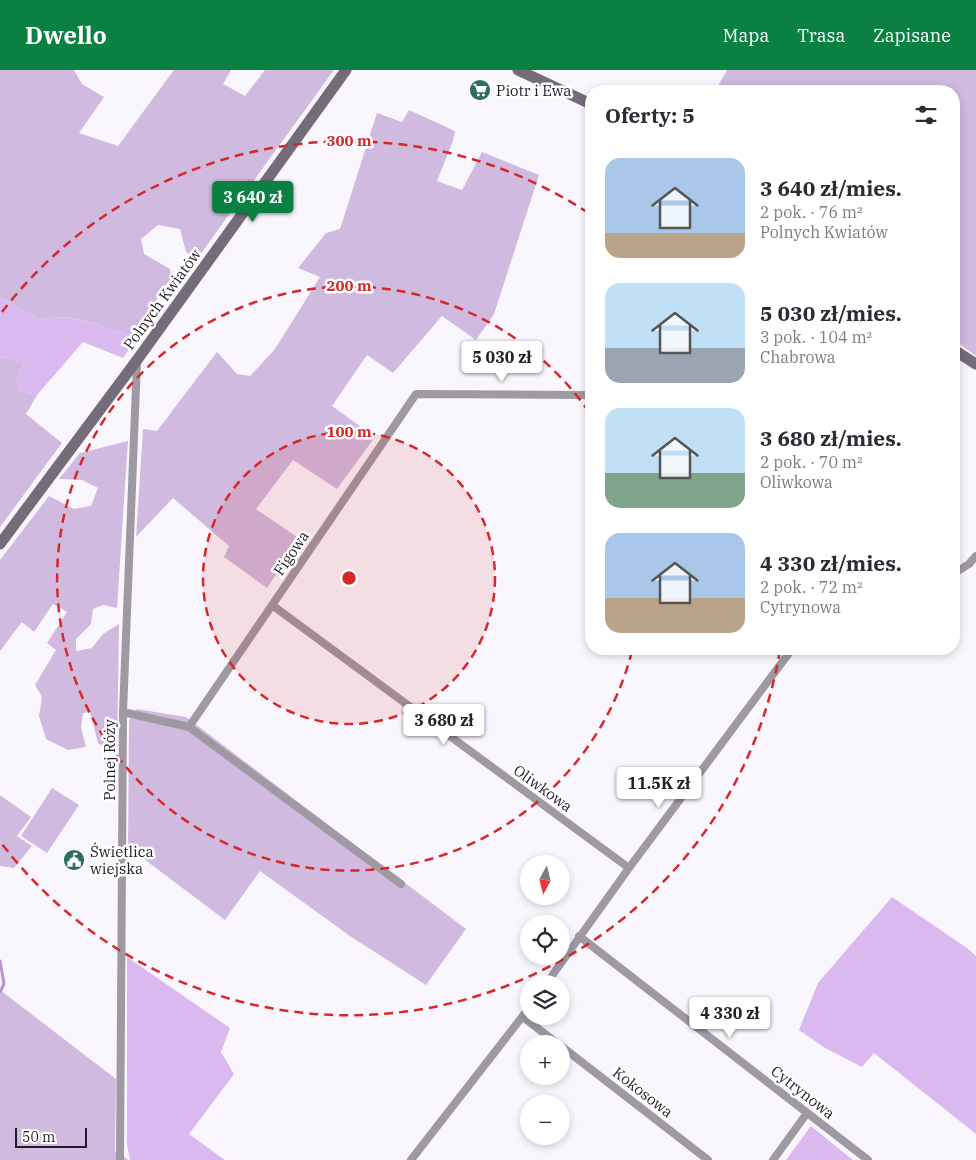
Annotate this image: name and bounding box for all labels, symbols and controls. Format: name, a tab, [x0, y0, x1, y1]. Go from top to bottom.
text: Dwello	[25, 19, 107, 51]
text: Mapa	[723, 24, 769, 47]
text: Trasa	[797, 24, 845, 47]
text: Zapisane	[873, 24, 951, 47]
supermarket icon: Piotr i Ewa	[468, 78, 492, 102]
place label: Piotr i Ewa	[496, 81, 571, 100]
text: Oferty: 5	[605, 101, 695, 129]
icon: filters	[912, 101, 940, 129]
text: 300 m	[326, 131, 372, 150]
text: 3 640 zł/mies.	[760, 174, 902, 202]
icon: home	[645, 178, 705, 238]
pin: 3 640 zł	[201, 180, 305, 223]
text: 3 640 zł	[223, 187, 283, 207]
text: 2 pok. · 76 m²	[760, 202, 863, 222]
text: Polnych Kwiatów	[760, 222, 888, 242]
street label: Polnych Kwiatów	[119, 245, 205, 353]
text: 200 m	[326, 276, 372, 295]
text: 5 030 zł/mies.	[760, 299, 902, 327]
icon: home	[645, 303, 705, 363]
text: 3 pok. · 104 m²	[760, 327, 872, 347]
pin: 5 030 zł	[450, 340, 554, 383]
text: 5 030 zł	[472, 347, 532, 367]
text: Chabrowa	[760, 347, 836, 367]
text: 100 m	[326, 422, 372, 441]
text: 3 680 zł/mies.	[760, 424, 902, 452]
icon: home	[645, 428, 705, 488]
text: 2 pok. · 70 m²	[760, 452, 863, 472]
text: Oliwkowa	[760, 472, 833, 492]
street label: Figowa	[269, 527, 313, 579]
text: 4 330 zł/mies.	[760, 549, 902, 577]
icon: home	[645, 553, 705, 613]
centre of rings	[340, 569, 358, 587]
text: 2 pok. · 72 m²	[760, 577, 863, 597]
text: Cytrynowa	[760, 597, 841, 617]
pin: 3 680 zł	[392, 704, 496, 746]
text: 3 680 zł	[414, 710, 474, 730]
street label: Polnej Róży	[100, 719, 119, 801]
street label: Oliwkowa	[510, 760, 576, 816]
pin: 11.5K zł	[607, 766, 711, 809]
text: 11.5K zł	[628, 773, 690, 793]
place label: Świetlica wiejska	[90, 842, 154, 878]
public building icon: Świetlica wiejska	[62, 848, 86, 872]
north arrow	[520, 855, 570, 905]
map controls	[520, 855, 570, 1145]
button: locate	[520, 915, 570, 965]
button: layers	[520, 975, 570, 1025]
pin: 4 330 zł	[678, 996, 782, 1039]
text: 4 330 zł	[700, 1003, 760, 1023]
button: +	[520, 1035, 570, 1085]
street label: Cytrynowa	[767, 1061, 839, 1123]
street label: Kokosowa	[609, 1063, 677, 1121]
button: −	[520, 1095, 570, 1145]
scale bar	[15, 1125, 88, 1148]
text: 50 m	[22, 1128, 55, 1146]

